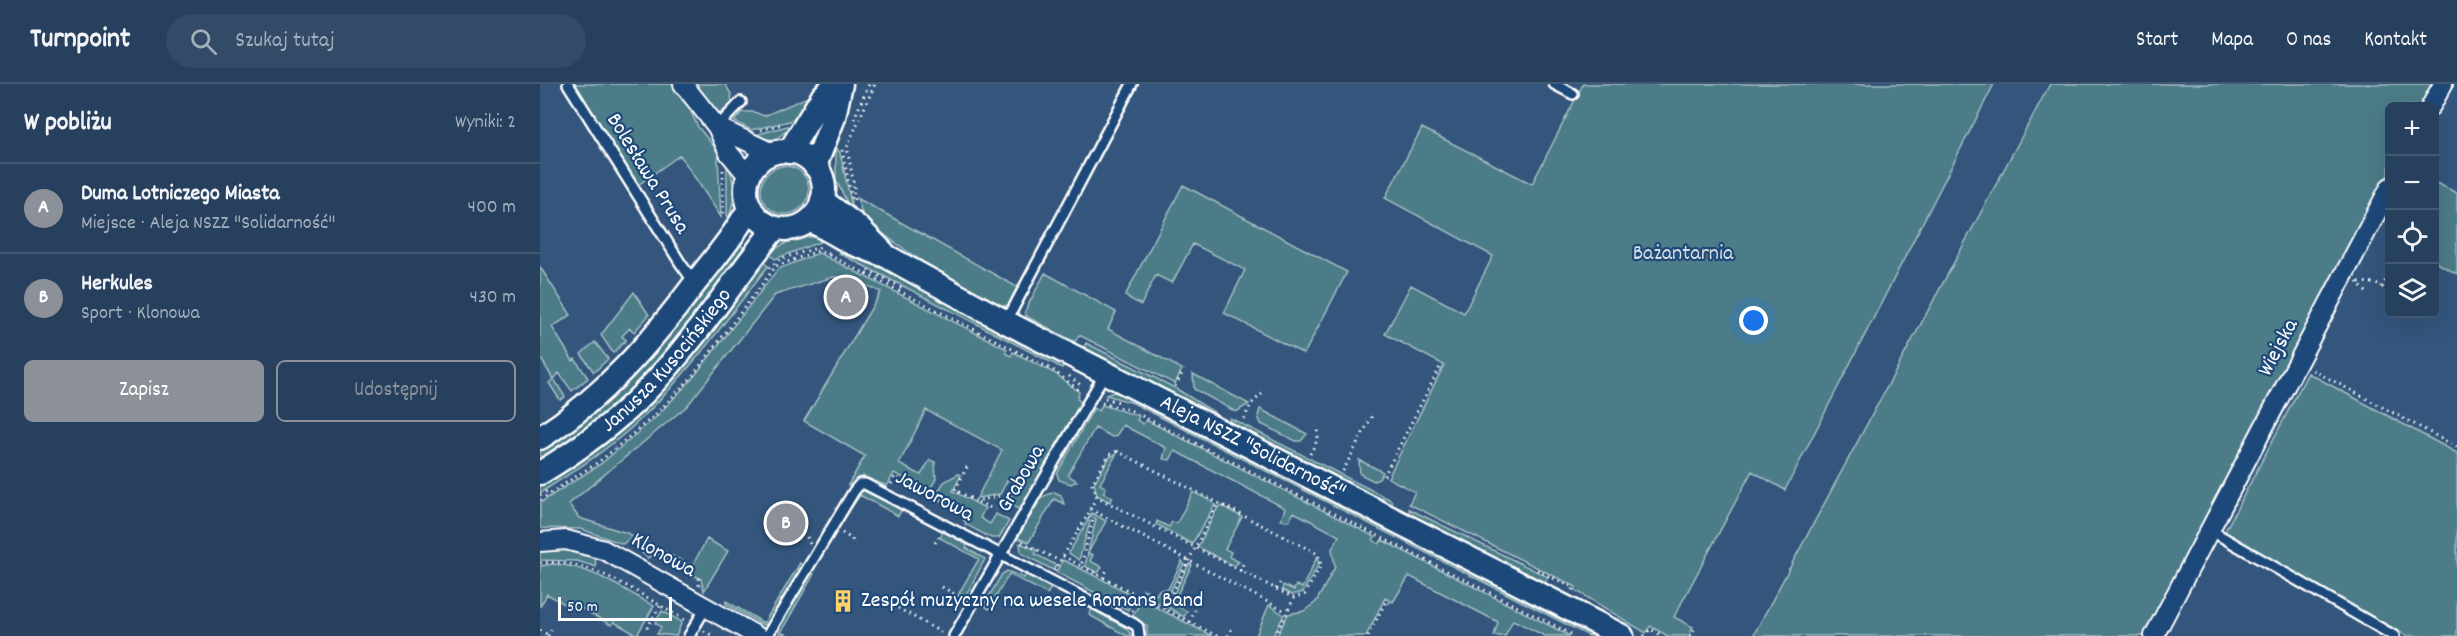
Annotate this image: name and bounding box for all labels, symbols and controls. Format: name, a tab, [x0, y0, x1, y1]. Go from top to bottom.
search box	[166, 14, 586, 68]
text: Turnpoint	[30, 21, 130, 61]
icon: search	[187, 25, 220, 58]
text: Szukaj tutaj	[235, 26, 335, 57]
text: Start	[2136, 26, 2178, 56]
text: Mapa	[2211, 26, 2253, 56]
text: O nas	[2286, 26, 2331, 56]
text: Kontakt	[2364, 26, 2427, 56]
map controls	[2385, 102, 2439, 318]
button: +	[2385, 102, 2439, 156]
text: W pobliżu	[24, 105, 112, 142]
street label: Bolesława Prusa	[598, 108, 697, 241]
text: Wyniki: 2	[455, 109, 516, 137]
button: −	[2385, 156, 2439, 210]
text: Duma Lotniczego Miasta	[81, 179, 280, 210]
text: A	[38, 194, 49, 222]
text: 400 m	[468, 194, 516, 222]
text: Miejsce · Aleja NSZZ "Solidarność"	[81, 210, 335, 238]
button: locate	[2385, 210, 2439, 264]
park label: Bażantarnia	[1633, 239, 1734, 270]
button: layers	[2385, 264, 2439, 318]
text: Herkules	[81, 269, 153, 300]
pin: A	[826, 274, 866, 320]
street label: Janusza Kusocińskiego	[595, 282, 740, 440]
text: B	[39, 284, 48, 312]
text: 430 m	[470, 284, 516, 312]
text: Sport · Klonowa	[81, 300, 200, 328]
your location	[1739, 306, 1768, 335]
street label: Wiejska	[2251, 313, 2307, 382]
button: Zapisz	[24, 360, 264, 422]
button: Udostępnij	[276, 360, 516, 422]
street label: Aleja NSZZ "Solidarność"	[1154, 387, 1351, 508]
street label: Grabowa	[990, 439, 1054, 519]
street label: Jaworowa	[889, 463, 979, 531]
pin: B	[766, 500, 806, 546]
street label: Klonowa	[625, 526, 702, 587]
place label: Zespół muzyczny na wesele Romans Band	[861, 586, 1203, 617]
building icon: Zespół muzyczny na wesele Romans Band	[830, 588, 856, 614]
scale bar	[558, 594, 672, 622]
text: 50 m	[567, 596, 598, 619]

